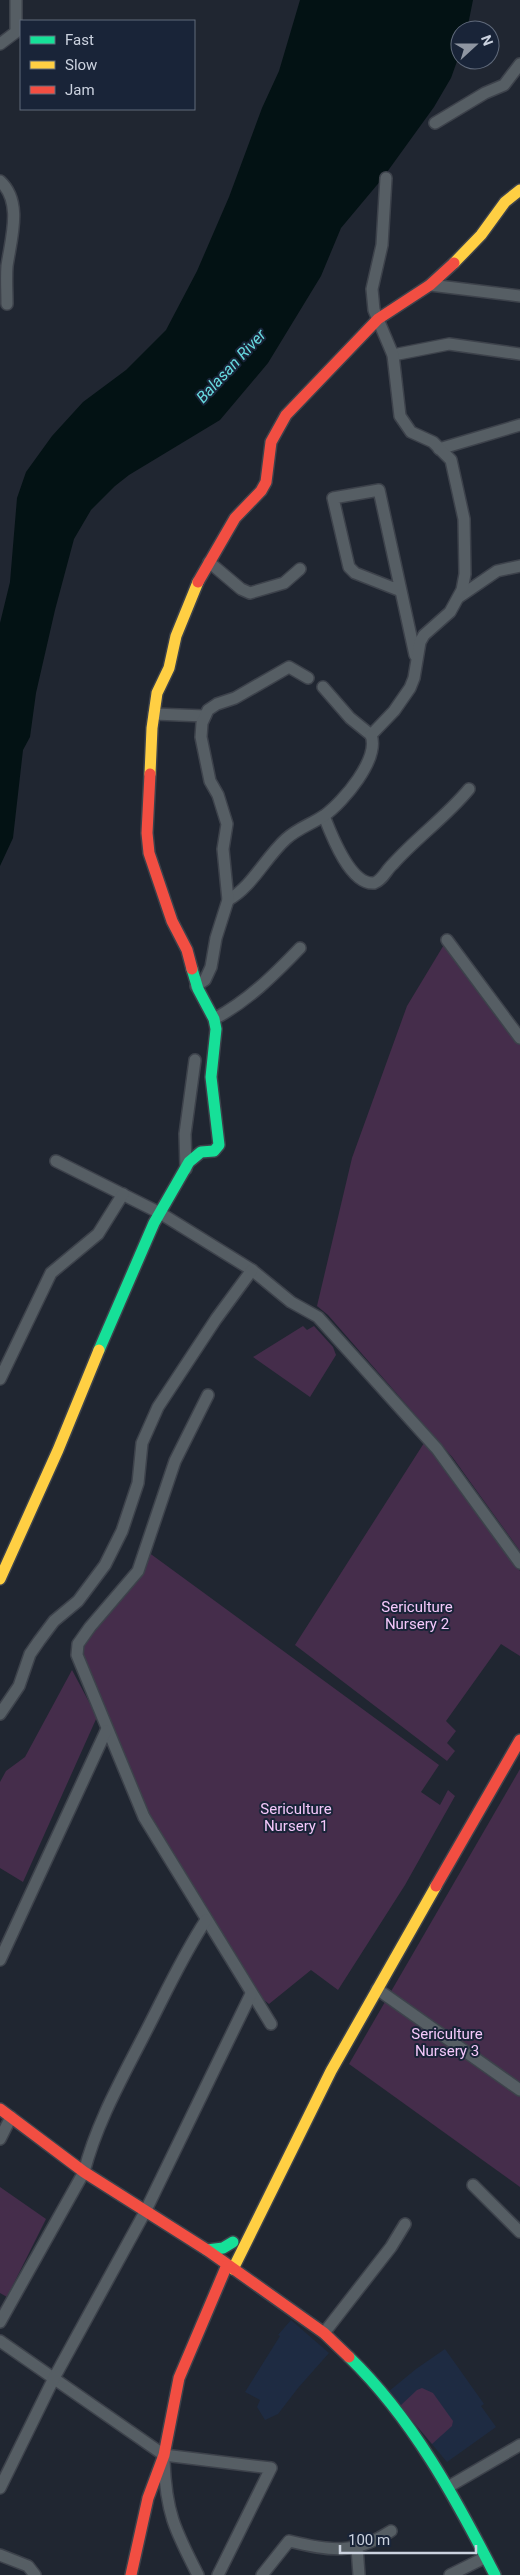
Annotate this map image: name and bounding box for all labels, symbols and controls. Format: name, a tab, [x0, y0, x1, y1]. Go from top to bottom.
legend	[20, 20, 195, 110]
north arrow	[450, 20, 500, 70]
text: Fast	[65, 31, 94, 49]
text: N	[478, 33, 496, 48]
text: Slow	[65, 56, 97, 74]
text: Jam	[65, 81, 95, 99]
water label: Balasan River	[192, 325, 270, 407]
park label: Sericulture Nursery 2	[381, 1598, 453, 1633]
park label: Sericulture Nursery 1	[260, 1800, 332, 1835]
park label: Sericulture Nursery 3	[411, 2025, 483, 2060]
scale bar	[340, 2522, 476, 2554]
text: 100 m	[348, 2531, 390, 2549]

